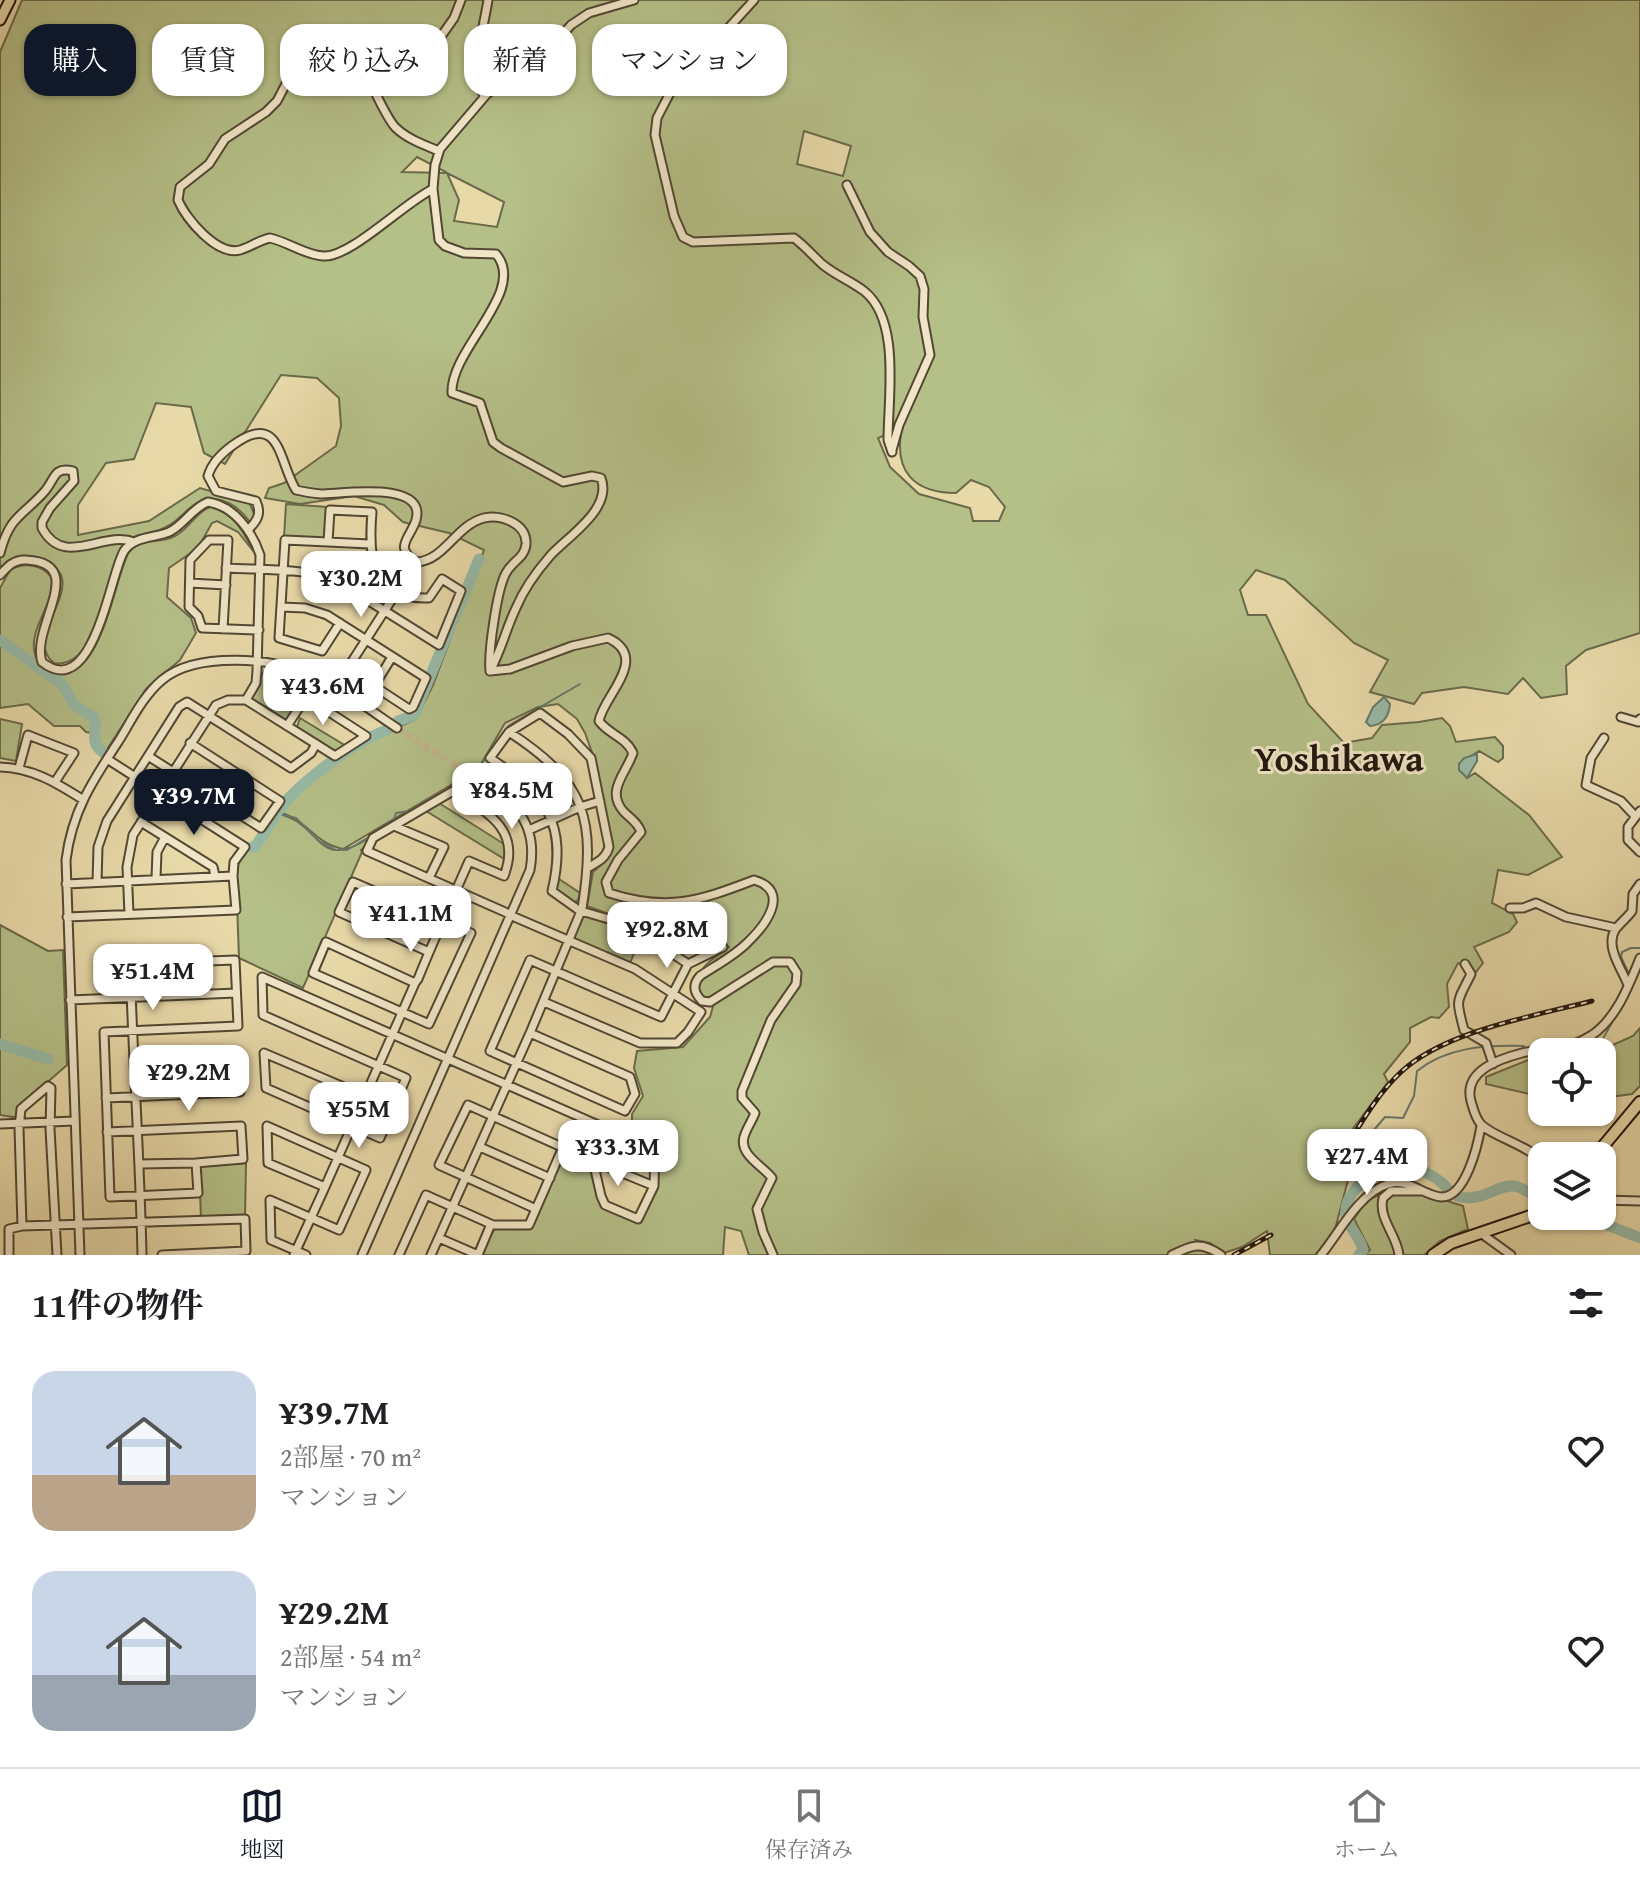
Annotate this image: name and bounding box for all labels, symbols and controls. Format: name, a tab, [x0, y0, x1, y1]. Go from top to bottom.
chip: 購入	[24, 24, 136, 96]
chip: 賃貸	[152, 24, 264, 96]
chip: 絞り込み	[280, 24, 448, 96]
chip: 新着	[464, 24, 576, 96]
chip: マンション	[592, 24, 787, 96]
pin: ¥30.2M	[296, 551, 426, 619]
text: ¥30.2M	[319, 557, 403, 596]
pin: ¥43.6M	[258, 659, 388, 727]
text: ¥43.6M	[281, 665, 365, 704]
district label: Yoshikawa	[1254, 731, 1424, 784]
pin: ¥84.5M	[447, 763, 577, 831]
pin: ¥39.7M	[129, 769, 259, 837]
text: ¥84.5M	[470, 769, 554, 808]
text: ¥39.7M	[152, 775, 236, 814]
pin: ¥41.1M	[346, 886, 476, 954]
text: ¥41.1M	[369, 892, 453, 931]
pin: ¥92.8M	[602, 902, 732, 970]
text: ¥92.8M	[625, 908, 709, 947]
pin: ¥51.4M	[88, 944, 218, 1012]
text: ¥51.4M	[111, 950, 195, 989]
map controls	[1528, 1038, 1616, 1230]
button: locate	[1528, 1038, 1616, 1126]
pin: ¥29.2M	[124, 1045, 254, 1113]
text: ¥29.2M	[147, 1051, 231, 1090]
pin: ¥55M	[312, 1082, 406, 1150]
text: ¥55M	[328, 1088, 390, 1127]
pin: ¥33.3M	[553, 1120, 683, 1188]
text: ¥33.3M	[576, 1126, 660, 1165]
pin: ¥27.4M	[1302, 1129, 1432, 1197]
text: ¥27.4M	[1325, 1135, 1409, 1174]
button: layers	[1528, 1142, 1616, 1230]
text: 11件の物件	[32, 1280, 203, 1329]
icon: filters	[1564, 1281, 1608, 1325]
text: ¥39.7M	[280, 1387, 389, 1436]
icon: home	[96, 1403, 192, 1499]
icon: heart	[1564, 1429, 1608, 1473]
text: 2部屋 · 70 m²	[280, 1437, 421, 1476]
text: マンション	[280, 1477, 409, 1516]
text: ¥29.2M	[280, 1587, 389, 1636]
icon: home	[96, 1603, 192, 1699]
icon: heart	[1564, 1629, 1608, 1673]
text: 2部屋 · 54 m²	[280, 1637, 421, 1676]
text: マンション	[280, 1677, 409, 1716]
tab: 地図	[240, 1784, 284, 1865]
tab: 保存済み	[765, 1784, 853, 1865]
tab: ホーム	[1334, 1784, 1400, 1865]

